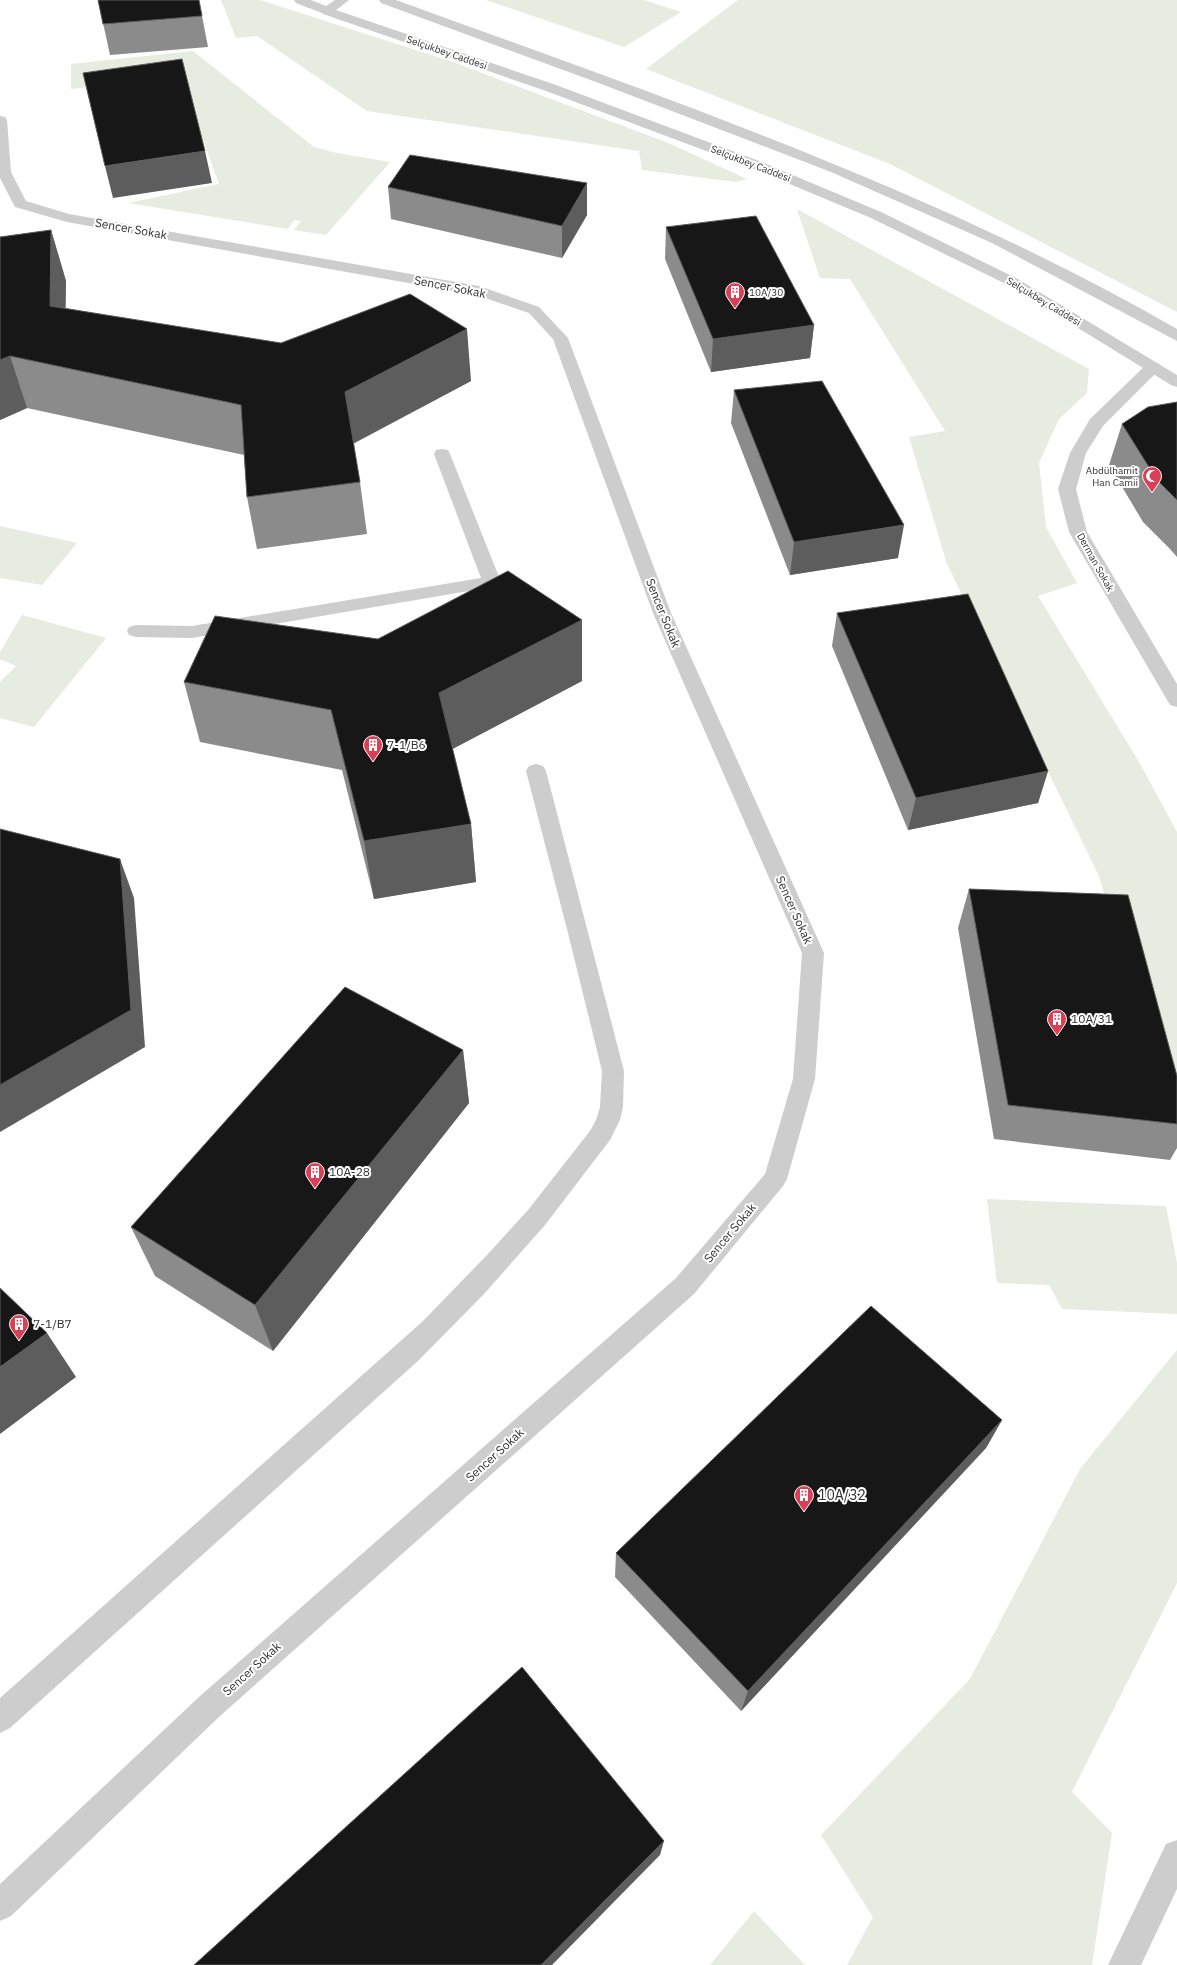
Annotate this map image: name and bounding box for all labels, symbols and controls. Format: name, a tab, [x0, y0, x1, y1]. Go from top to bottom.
street label: Selçukbey Caddesi	[405, 33, 489, 72]
street label: Selçukbey Caddesi	[709, 142, 793, 185]
street label: Sencer Sokak	[94, 215, 169, 242]
street label: Sencer Sokak	[413, 272, 488, 301]
street label: Selçukbey Caddesi	[1004, 274, 1083, 329]
building icon: 10A/30	[724, 281, 746, 309]
place label: 10A/30	[749, 286, 783, 299]
place label: Abdülhamit Han Camii	[1086, 464, 1138, 489]
mosque icon: Abdülhamit Han Camii	[1141, 465, 1163, 493]
street label: Derman Sokak	[1074, 531, 1117, 595]
street label: Sencer Sokak	[643, 576, 684, 650]
building icon: 7-1/B6	[362, 734, 384, 762]
place label: 7-1/B6	[387, 737, 426, 752]
street label: Sencer Sokak	[773, 873, 816, 947]
building icon: 10A/31	[1046, 1008, 1068, 1036]
place label: 10A/31	[1071, 1011, 1112, 1026]
building icon: 10A-28	[304, 1161, 326, 1189]
place label: 10A-28	[329, 1164, 370, 1179]
street label: Sencer Sokak	[700, 1199, 759, 1265]
building icon: 7-1/B7	[8, 1313, 30, 1341]
place label: 7-1/B7	[33, 1316, 72, 1331]
street label: Sencer Sokak	[463, 1424, 527, 1485]
building icon: 10A/32	[793, 1484, 815, 1512]
place label: 10A/32	[818, 1486, 866, 1504]
street label: Sencer Sokak	[220, 1638, 284, 1699]

